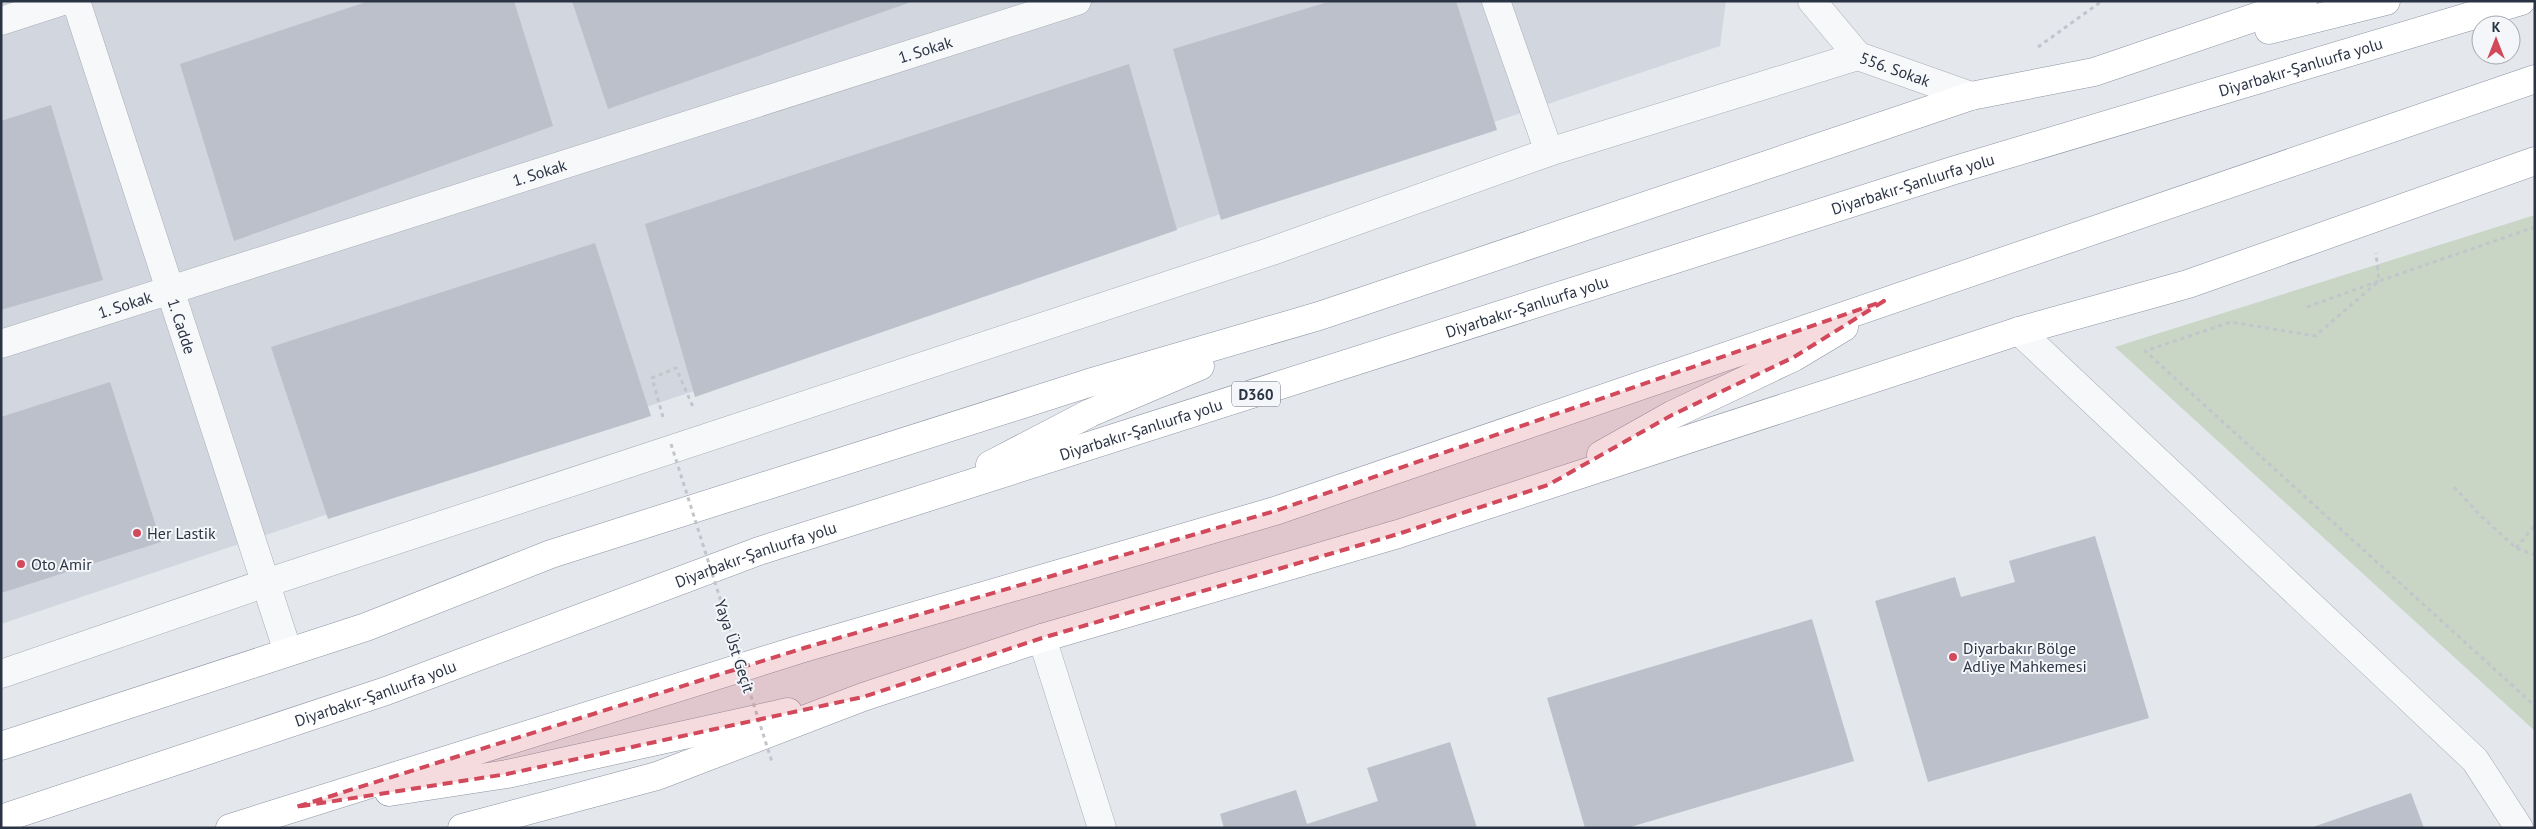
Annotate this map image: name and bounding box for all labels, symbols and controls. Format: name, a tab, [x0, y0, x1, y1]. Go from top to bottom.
north arrow	[2471, 15, 2521, 65]
text: K	[2492, 18, 2501, 36]
street label: 1. Sokak	[896, 31, 955, 67]
street label: Diyarbakır-Şanlıurfa yolu	[2216, 33, 2385, 101]
street label: 556. Sokak	[1857, 48, 1933, 91]
street label: Diyarbakır-Şanlıurfa yolu	[1829, 149, 1997, 219]
street label: 1. Sokak	[510, 154, 569, 190]
street label: Diyarbakır-Şanlıurfa yolu	[1443, 271, 1611, 342]
street label: 1. Sokak	[95, 286, 155, 322]
street label: 1. Cadde	[164, 296, 200, 357]
road number: D360	[1232, 382, 1280, 406]
street label: Diyarbakır-Şanlıurfa yolu	[1057, 394, 1225, 465]
street label: Diyarbakır-Şanlıurfa yolu	[672, 517, 839, 592]
place label: Her Lastik	[147, 523, 216, 543]
marker: Her Lastik	[131, 527, 143, 539]
place label: Oto Amir	[31, 554, 92, 574]
marker: Oto Amir	[15, 558, 27, 570]
street label: Yaya Üst Geçit	[711, 597, 760, 696]
place label: Diyarbakır Bölge Adliye Mahkemesi	[1963, 638, 2087, 676]
marker: Diyarbakır Bölge Adliye Mahkemesi	[1947, 651, 1959, 663]
street label: Diyarbakır-Şanlıurfa yolu	[292, 656, 459, 731]

